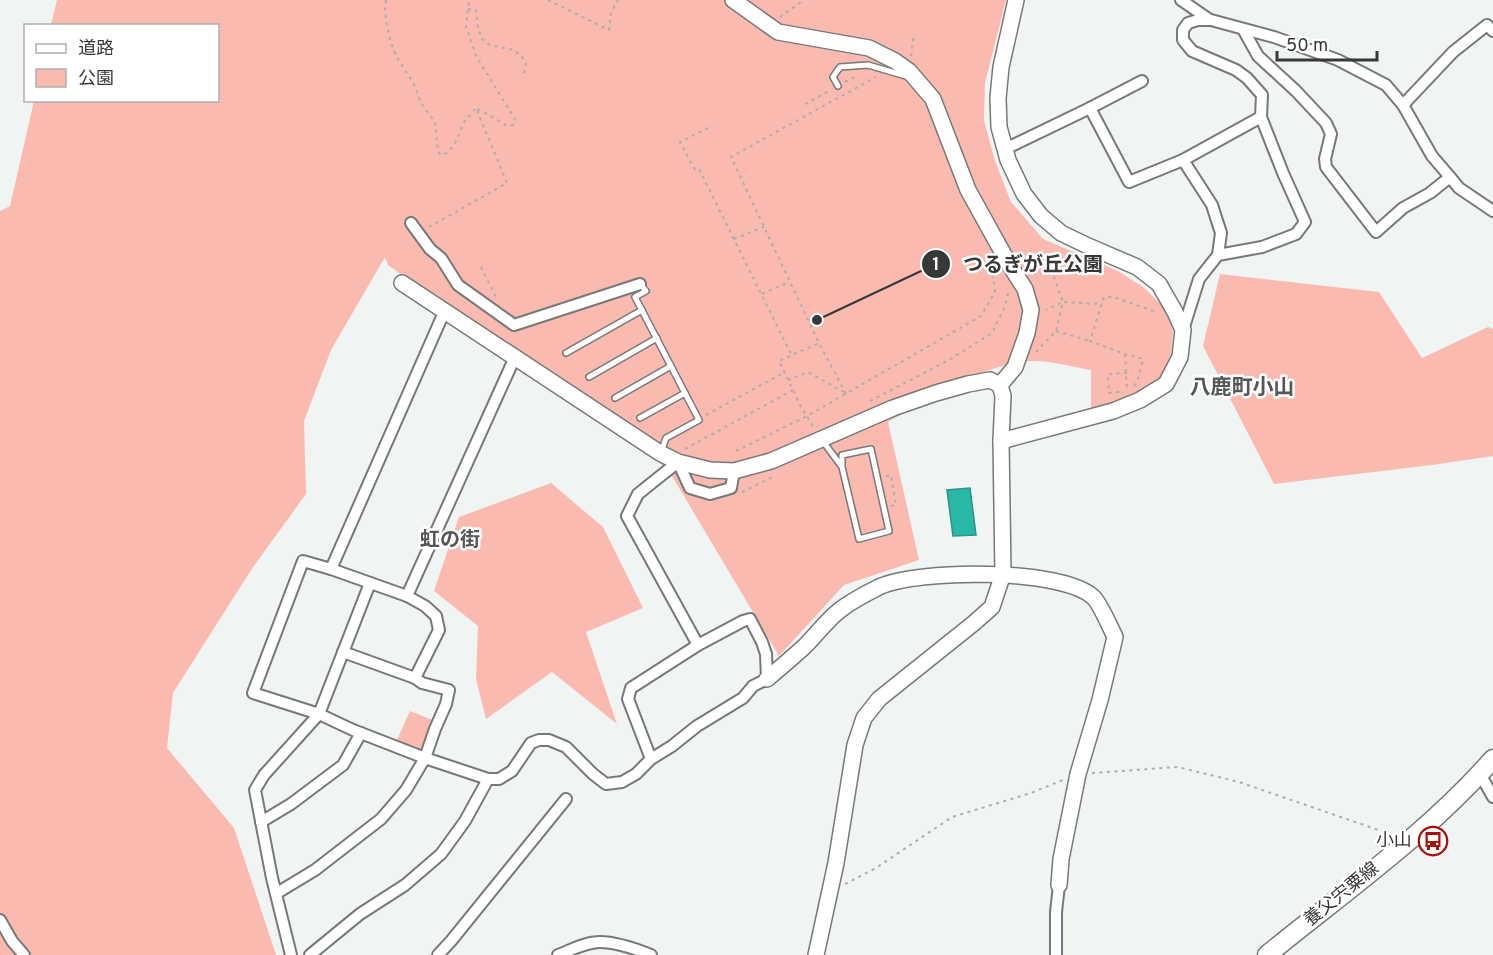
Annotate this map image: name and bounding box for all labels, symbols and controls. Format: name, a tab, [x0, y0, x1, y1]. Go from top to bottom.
legend	[24, 24, 219, 102]
scale bar	[1277, 24, 1378, 62]
text: 50 m	[1286, 35, 1328, 58]
text: 道路	[78, 38, 114, 61]
text: 公園	[78, 68, 114, 91]
callout: つるぎが丘公園	[921, 245, 1115, 283]
text: つるぎが丘公園	[963, 253, 1103, 279]
text: 1	[932, 254, 940, 277]
district label: 八鹿町小山	[1190, 375, 1295, 402]
district label: 虹の街	[420, 528, 480, 554]
bus stop icon: 小山	[1417, 825, 1449, 857]
place label: 小山	[1376, 830, 1412, 853]
street label: 養父宍粟線	[1300, 858, 1384, 932]

